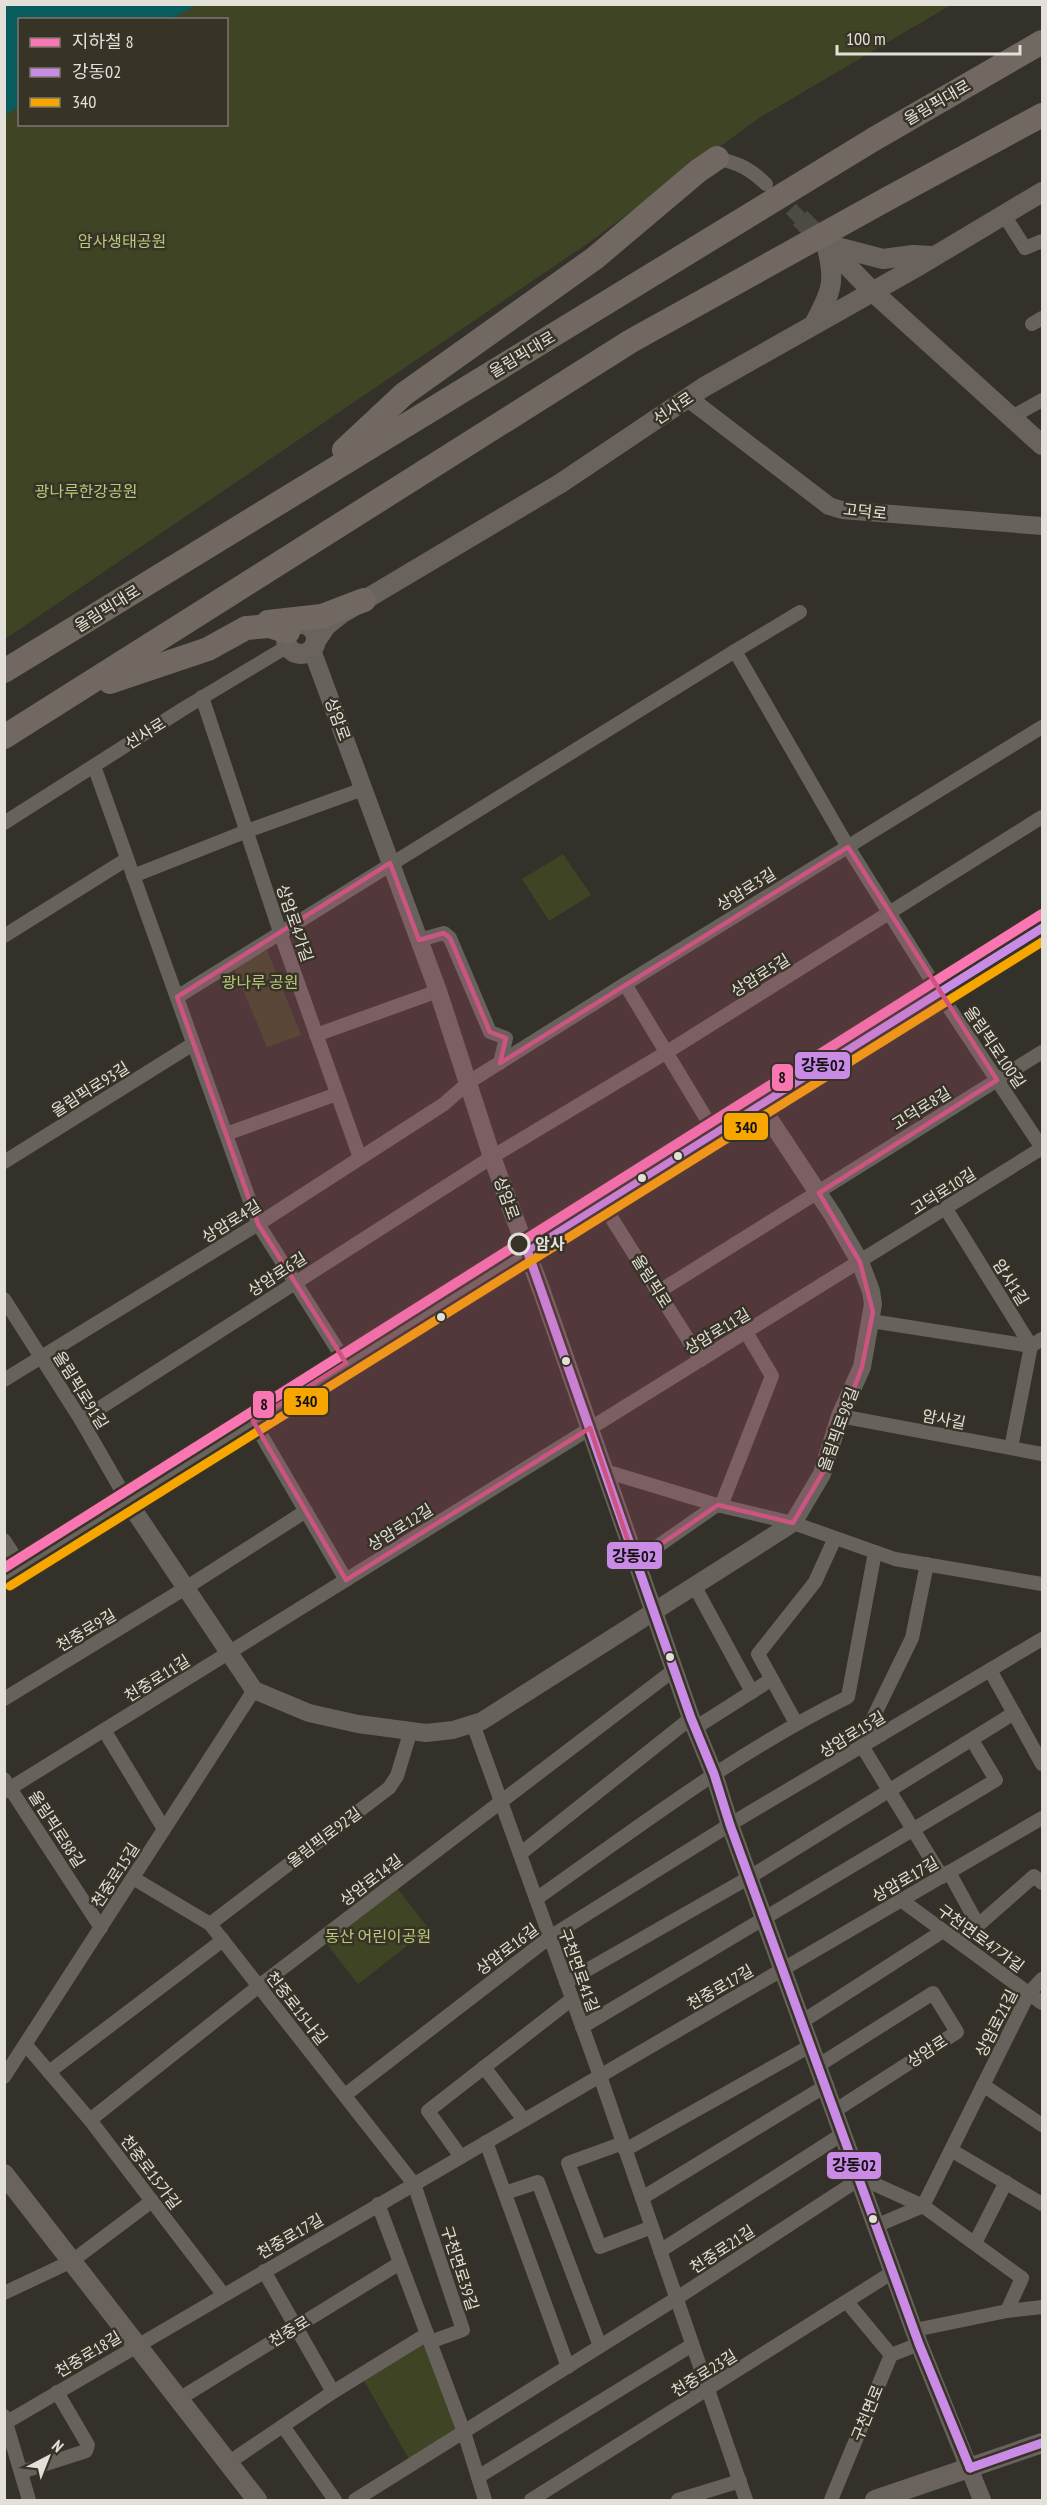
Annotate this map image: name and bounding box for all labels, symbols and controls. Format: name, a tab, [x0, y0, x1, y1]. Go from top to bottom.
legend	[18, 18, 228, 126]
scale bar	[837, 18, 1020, 56]
text: 100 m	[846, 27, 886, 50]
text: 지하철 8	[72, 30, 134, 53]
text: 강동02	[72, 60, 121, 83]
street label: 올림픽대로	[900, 75, 974, 129]
text: 340	[72, 90, 96, 113]
park label: 암사생태공원	[78, 231, 166, 251]
street label: 올림픽대로	[485, 326, 559, 382]
street label: 선사로	[649, 387, 697, 429]
park label: 광나루한강공원	[34, 481, 138, 501]
street label: 고덕로	[842, 499, 888, 523]
street label: 올림픽대로	[70, 580, 144, 636]
street label: 상암로	[321, 695, 355, 743]
street label: 선사로	[121, 713, 169, 753]
street label: 상암로3길	[713, 863, 779, 915]
street label: 상암로4가길	[272, 882, 318, 964]
street label: 상암로5길	[727, 949, 793, 1001]
park label: 광나루 공원	[222, 972, 299, 992]
street label: 올림픽로100길	[960, 1002, 1030, 1092]
line badge: 강동02	[794, 1051, 851, 1080]
text: 강동02	[801, 1055, 845, 1075]
street label: 올림픽로93길	[47, 1057, 133, 1121]
line badge: 8	[771, 1063, 794, 1092]
text: 8	[778, 1067, 786, 1087]
street label: 고덕로8길	[888, 1082, 954, 1134]
line badge: 340	[723, 1112, 769, 1141]
text: 340	[735, 1117, 758, 1137]
unlabelled marker	[672, 1150, 684, 1162]
street label: 고덕로10길	[907, 1163, 979, 1219]
unlabelled marker	[636, 1172, 648, 1184]
street label: 상암로	[490, 1174, 524, 1222]
street label: 상암로4길	[198, 1195, 264, 1247]
marker: 암사	[508, 1233, 530, 1255]
place label: 암사	[535, 1234, 565, 1254]
street label: 상암로6길	[244, 1248, 310, 1300]
street label: 올림픽로	[628, 1251, 676, 1311]
street label: 암사1길	[989, 1255, 1033, 1309]
street label: 상암로11길	[680, 1304, 754, 1358]
unlabelled marker	[435, 1311, 447, 1323]
street label: 올림픽로91길	[49, 1347, 113, 1433]
unlabelled marker	[560, 1355, 572, 1367]
street label: 올림픽로98길	[814, 1384, 862, 1474]
line badge: 340	[283, 1387, 329, 1416]
line badge: 8	[252, 1390, 275, 1419]
text: 340	[295, 1391, 318, 1411]
text: 8	[260, 1394, 268, 1414]
street label: 암사길	[920, 1405, 968, 1433]
street label: 상암로12길	[364, 1499, 436, 1555]
line badge: 강동02	[606, 1541, 663, 1570]
text: 강동02	[612, 1546, 656, 1566]
street label: 천중로9길	[53, 1604, 119, 1656]
street label: 천중로11길	[121, 1650, 193, 1706]
unlabelled marker	[664, 1651, 676, 1663]
street label: 상암로15길	[815, 1707, 889, 1761]
street label: 올림픽로88길	[25, 1787, 89, 1871]
street label: 올림픽로92길	[283, 1803, 365, 1871]
street label: 천중로15길	[87, 1839, 143, 1911]
street label: 상암로14길	[336, 1850, 406, 1910]
street label: 상암로17길	[868, 1852, 942, 1906]
street label: 구천면로47가길	[934, 1900, 1028, 1976]
street label: 상암로16길	[472, 1919, 542, 1979]
street label: 구천면로41길	[555, 1925, 603, 2015]
park label: 동산 어린이공원	[325, 1926, 431, 1946]
street label: 천중로17길	[683, 1960, 757, 2014]
street label: 천중로15나길	[262, 1967, 332, 2049]
street label: 상암로21길	[970, 1986, 1022, 2060]
street label: 상암로	[903, 2030, 951, 2071]
street label: 천중로15가길	[117, 2131, 185, 2213]
line badge: 강동02	[826, 2151, 882, 2180]
text: 강동02	[832, 2155, 876, 2175]
street label: 천중로17길	[253, 2209, 327, 2263]
unlabelled marker	[867, 2213, 879, 2225]
street label: 천중로21길	[686, 2221, 758, 2277]
street label: 구천면로39길	[437, 2223, 483, 2313]
street label: 천중로	[265, 2311, 313, 2351]
street label: 천중로18길	[51, 2327, 125, 2381]
street label: 천중로23길	[668, 2345, 740, 2401]
street label: 구천면로	[847, 2382, 887, 2444]
north arrow	[18, 2427, 78, 2487]
text: N	[48, 2436, 68, 2456]

